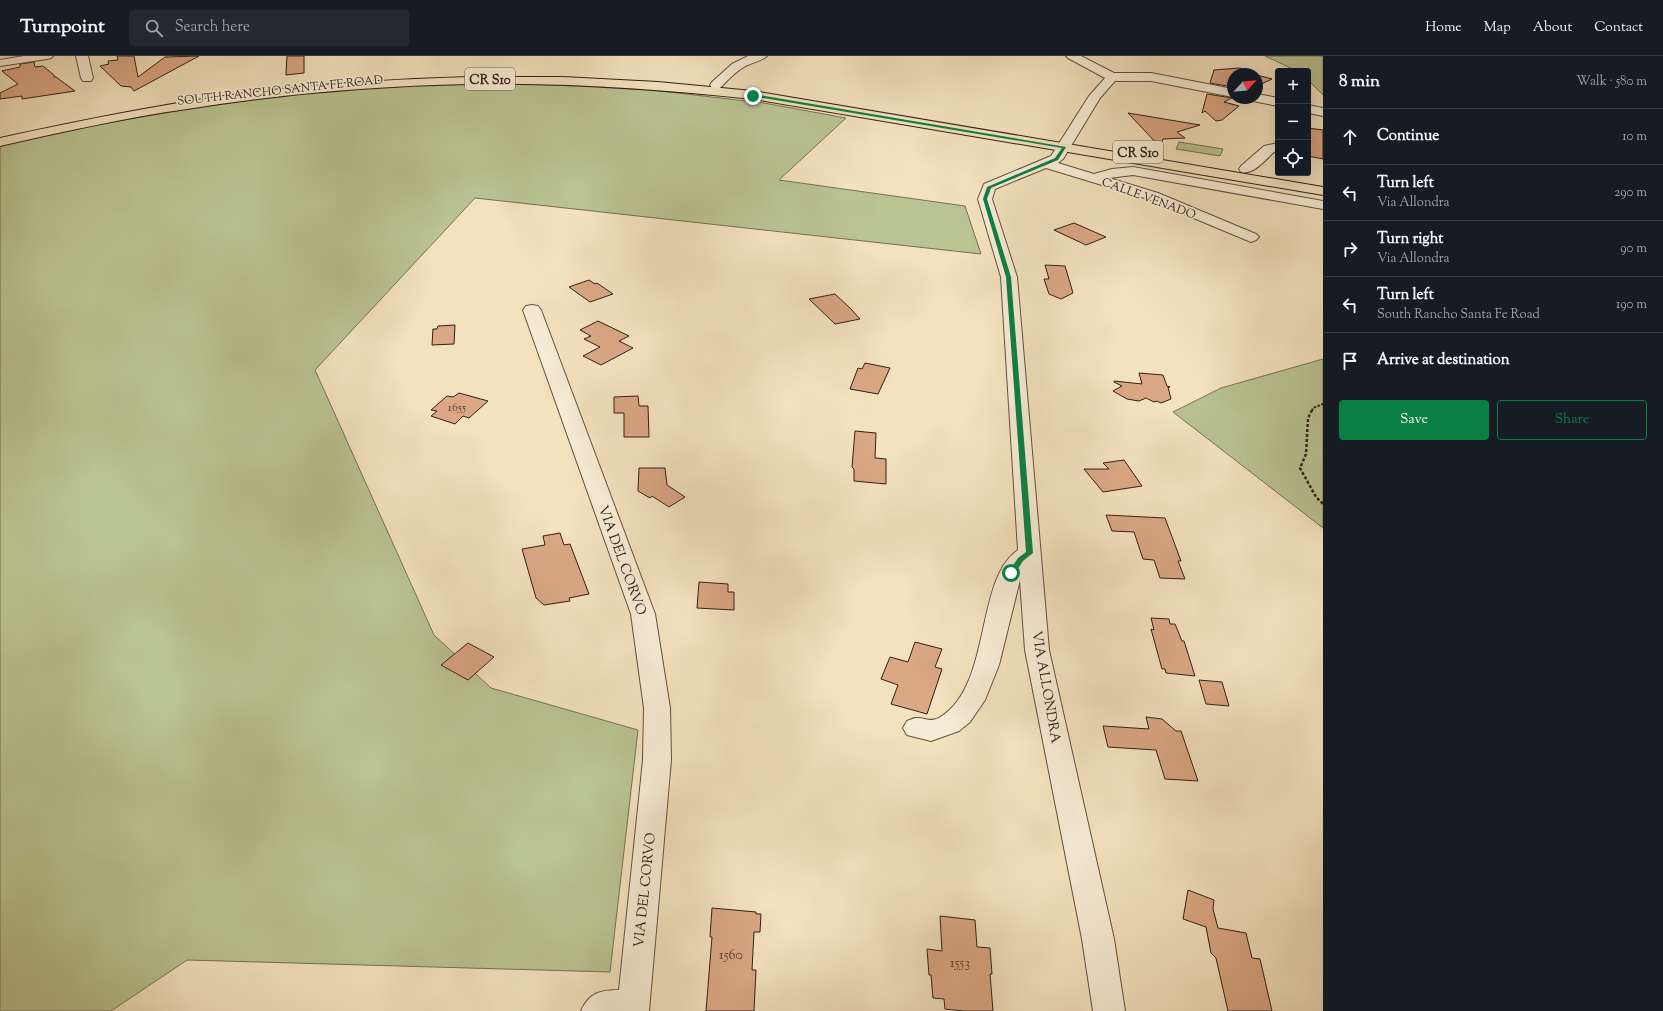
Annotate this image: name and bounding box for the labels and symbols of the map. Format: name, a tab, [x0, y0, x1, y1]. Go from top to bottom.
road number: CR S10	[465, 68, 515, 90]
north arrow	[1227, 68, 1263, 104]
street label: SOUTH RANCHO SANTA FE ROAD	[176, 71, 384, 111]
route end	[744, 87, 762, 105]
road number: CR S10	[1113, 141, 1163, 163]
street label: CALLE VENADO	[1099, 174, 1198, 224]
house number: 1655	[448, 399, 466, 417]
street label: VIA DEL CORVO	[592, 503, 650, 618]
route start	[1002, 564, 1020, 582]
street label: VIA ALLONDRA	[1025, 630, 1065, 746]
street label: VIA DEL CORVO	[630, 832, 662, 949]
house number: 1560	[719, 946, 743, 966]
house number: 1553	[950, 954, 970, 974]

